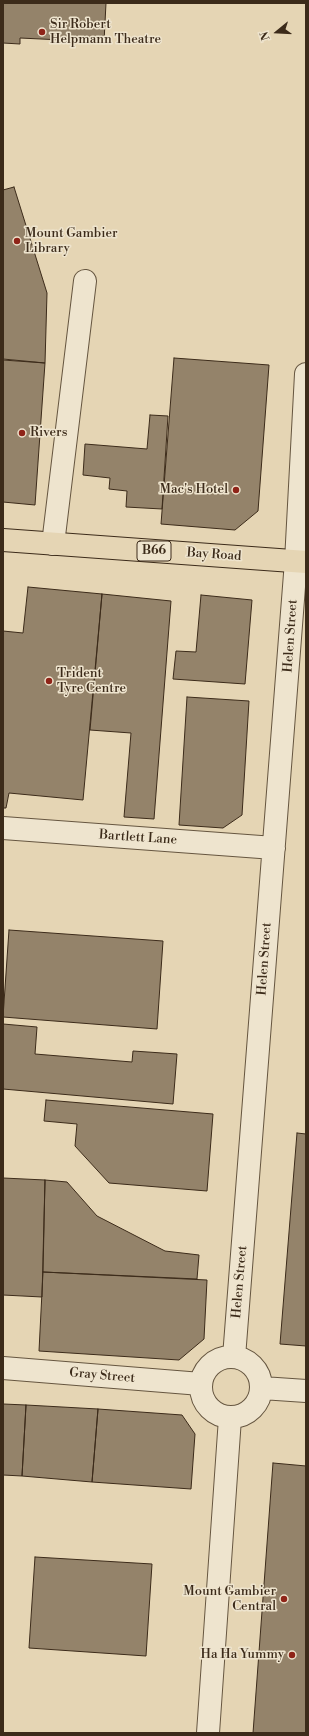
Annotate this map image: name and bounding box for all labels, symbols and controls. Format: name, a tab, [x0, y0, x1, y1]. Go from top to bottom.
north arrow	[257, 12, 297, 52]
place label: Sir Robert Helpmann Theatre	[50, 17, 161, 48]
marker: Sir Robert Helpmann Theatre	[37, 27, 47, 37]
text: N	[258, 29, 274, 42]
place label: Mount Gambier Library	[25, 226, 118, 257]
marker: Mount Gambier Library	[12, 236, 22, 246]
place label: Rivers	[30, 425, 67, 441]
marker: Rivers	[17, 428, 27, 438]
place label: Mac's Hotel	[160, 482, 228, 498]
marker: Mac's Hotel	[231, 485, 241, 495]
road number: B66	[137, 541, 171, 561]
street label: Bay Road	[186, 545, 242, 565]
street label: Helen Street	[281, 599, 301, 673]
place label: Trident Tyre Centre	[57, 666, 126, 697]
marker: Trident Tyre Centre	[44, 676, 54, 686]
street label: Bartlett Lane	[98, 827, 178, 849]
street label: Helen Street	[255, 922, 275, 996]
street label: Helen Street	[229, 1245, 251, 1319]
street label: Gray Street	[68, 1365, 136, 1387]
place label: Mount Gambier Central	[183, 1584, 276, 1615]
marker: Mount Gambier Central	[279, 1594, 289, 1604]
place label: Ha Ha Yummy	[201, 1647, 284, 1663]
marker: Ha Ha Yummy	[287, 1650, 297, 1660]

